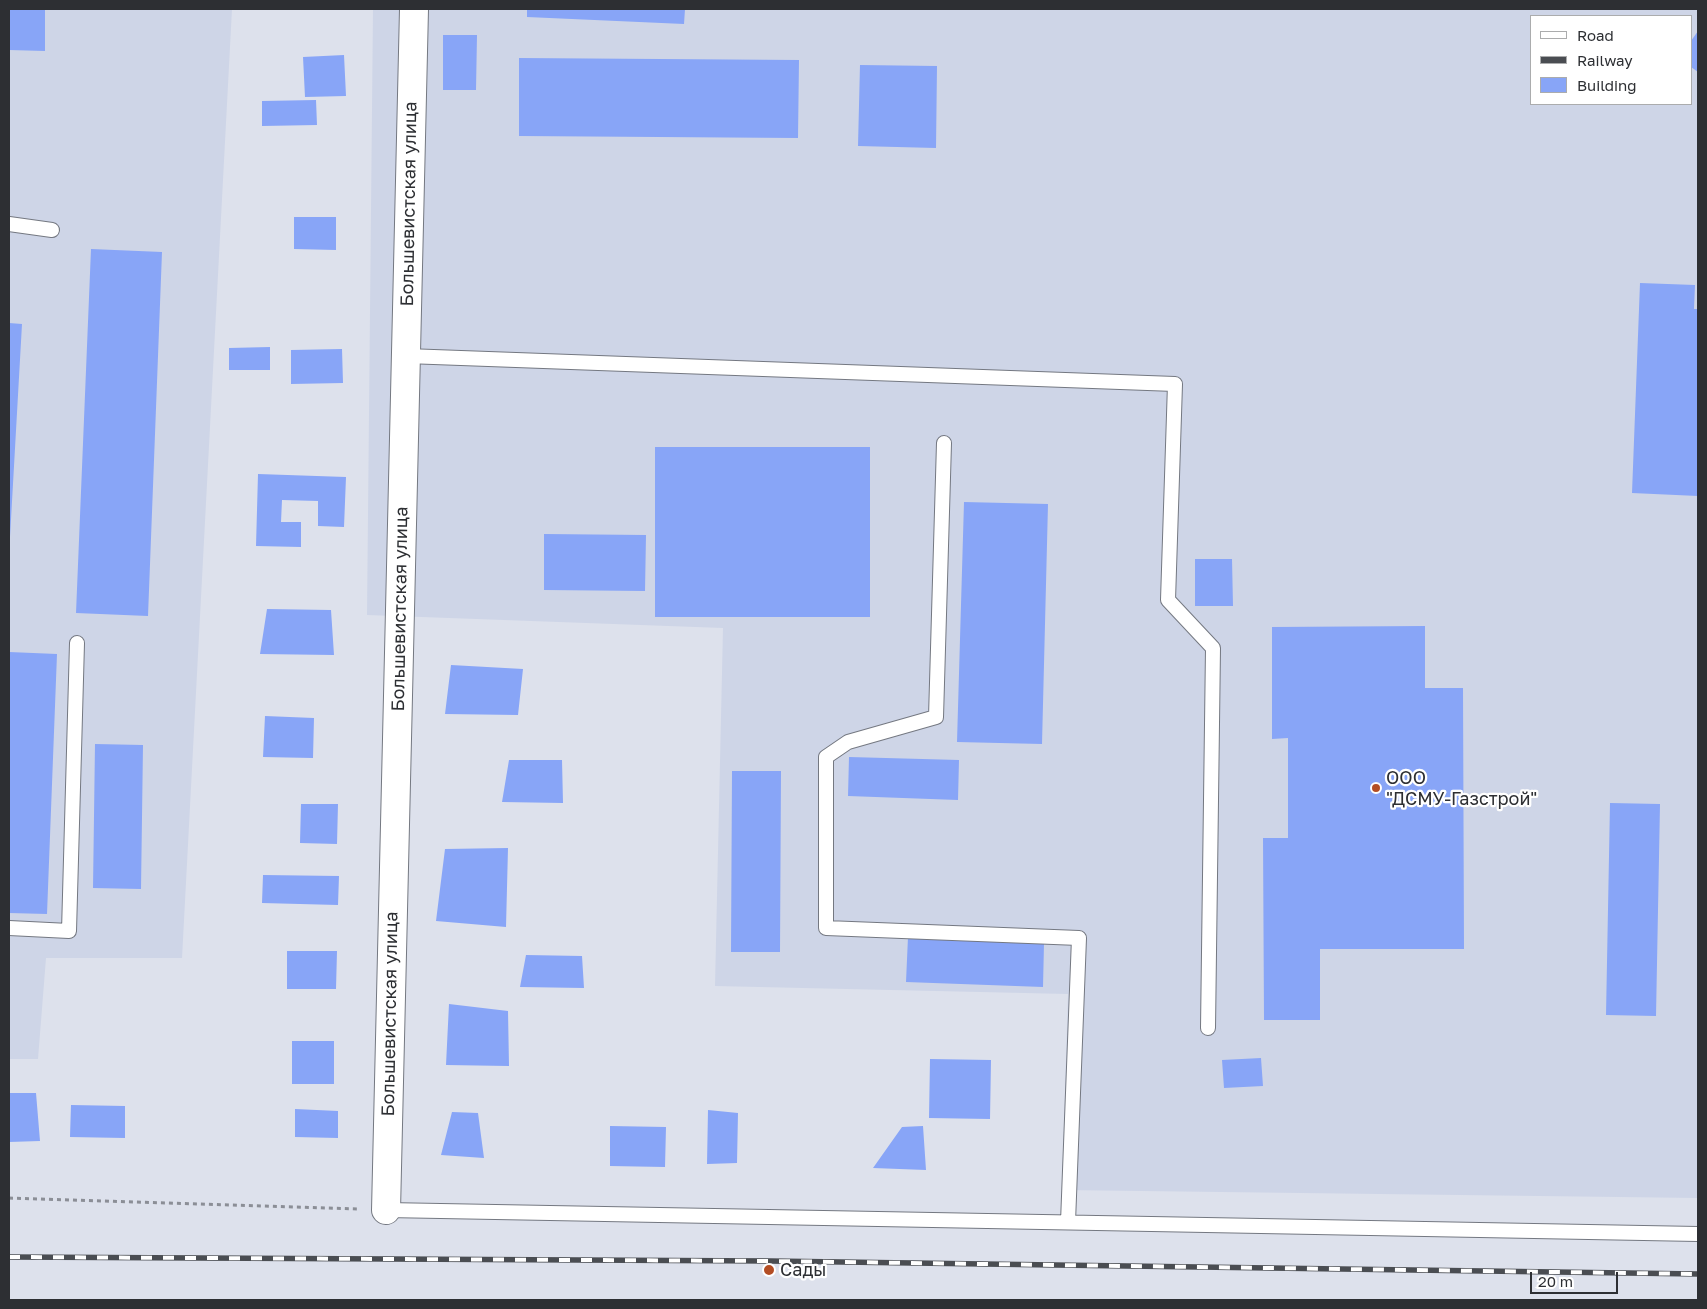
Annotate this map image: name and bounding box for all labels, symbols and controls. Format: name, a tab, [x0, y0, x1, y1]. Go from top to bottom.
legend	[1530, 15, 1692, 105]
text: Road	[1577, 26, 1614, 44]
text: Railway	[1577, 51, 1633, 69]
text: Building	[1577, 76, 1637, 94]
street label: Большевистская улица	[396, 101, 422, 307]
street label: Большевистская улица	[387, 506, 413, 712]
place label: ООО "ДСМУ-Газстрой"	[1386, 767, 1537, 810]
marker: ООО "ДСМУ-Газстрой"	[1370, 782, 1382, 794]
street label: Большевистская улица	[377, 911, 403, 1117]
place label: Сады	[780, 1259, 826, 1281]
scale bar	[1532, 1262, 1620, 1294]
marker: Сады	[762, 1263, 776, 1277]
text: 20 m	[1538, 1272, 1573, 1290]

